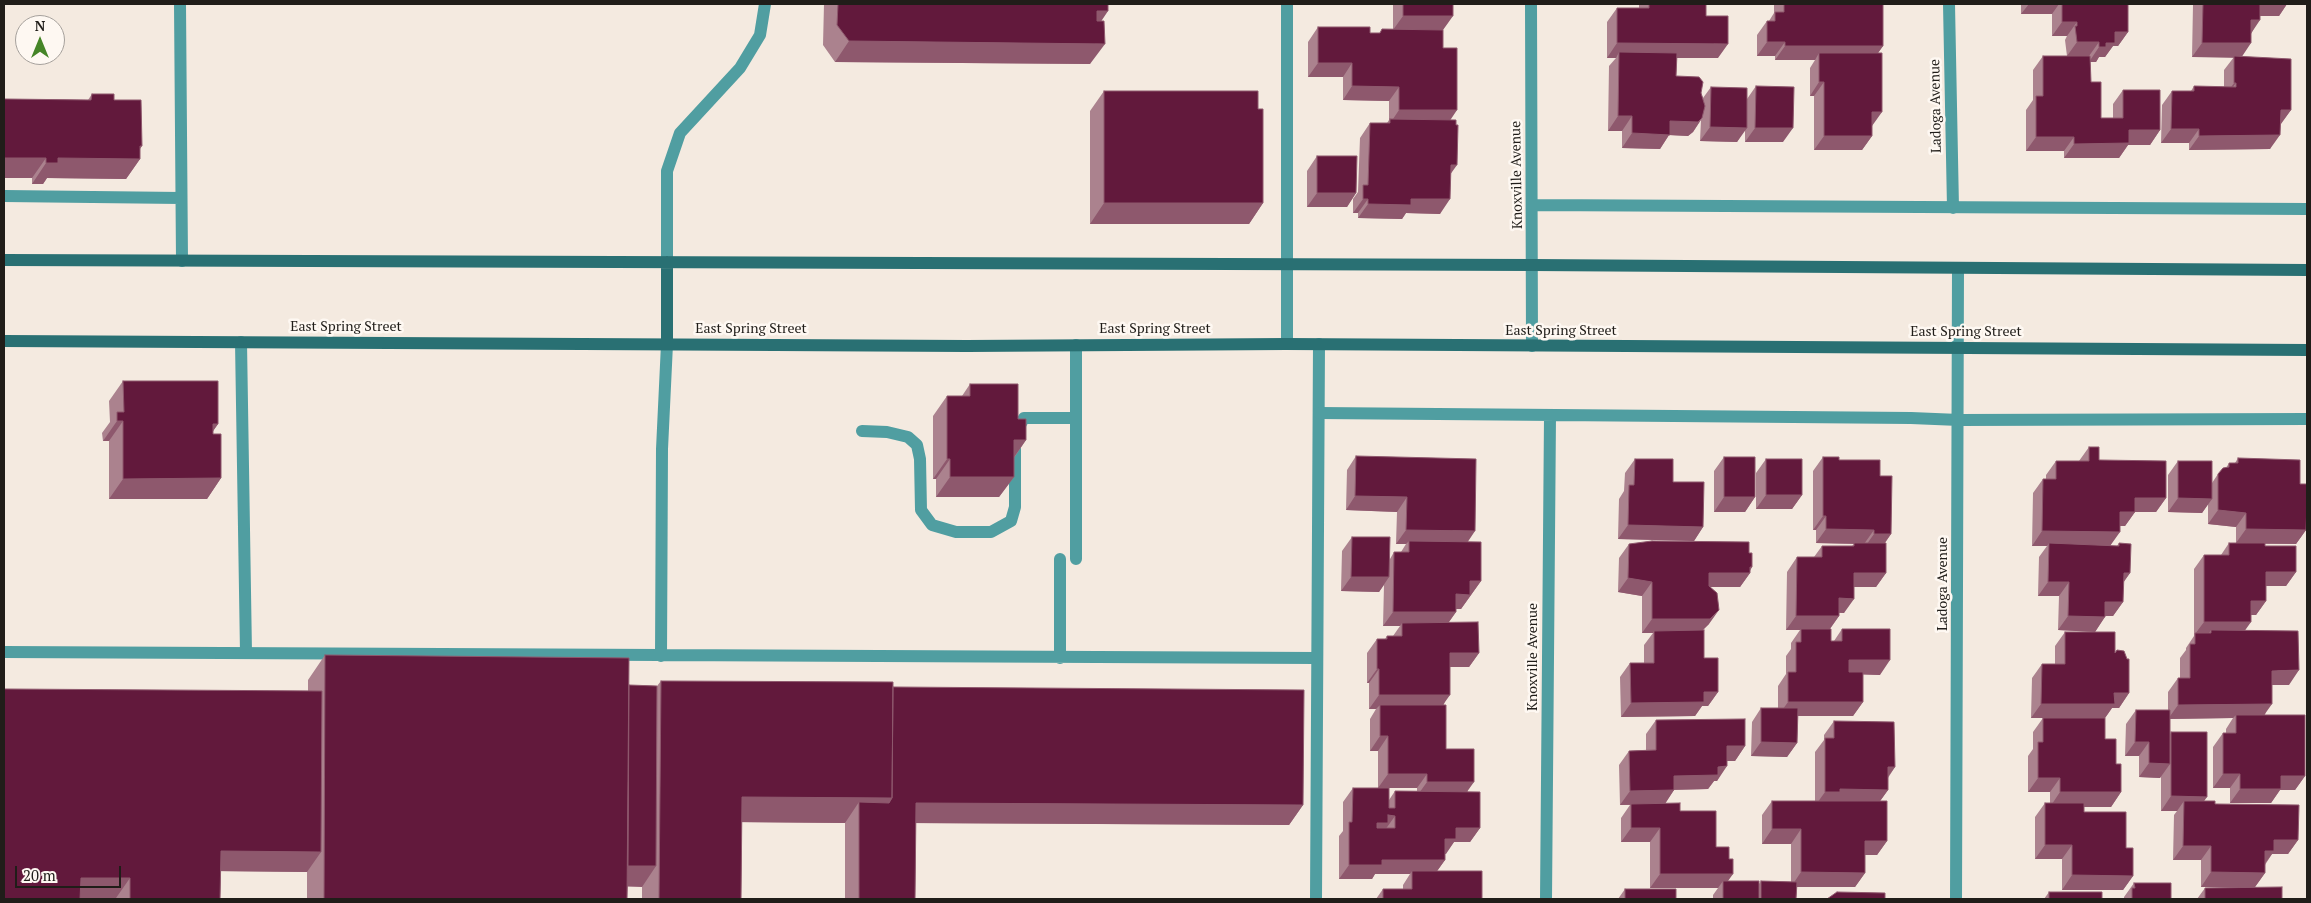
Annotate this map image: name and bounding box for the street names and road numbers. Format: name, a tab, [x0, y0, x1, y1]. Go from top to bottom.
street label: Ladoga Avenue	[1927, 59, 1945, 153]
street label: Knoxville Avenue	[1508, 121, 1526, 229]
street label: East Spring Street	[290, 319, 402, 335]
street label: East Spring Street	[695, 321, 807, 337]
street label: East Spring Street	[1099, 321, 1211, 337]
street label: East Spring Street	[1505, 323, 1617, 339]
street label: East Spring Street	[1910, 324, 2022, 340]
street label: Ladoga Avenue	[1935, 537, 1951, 631]
street label: Knoxville Avenue	[1525, 603, 1541, 711]

